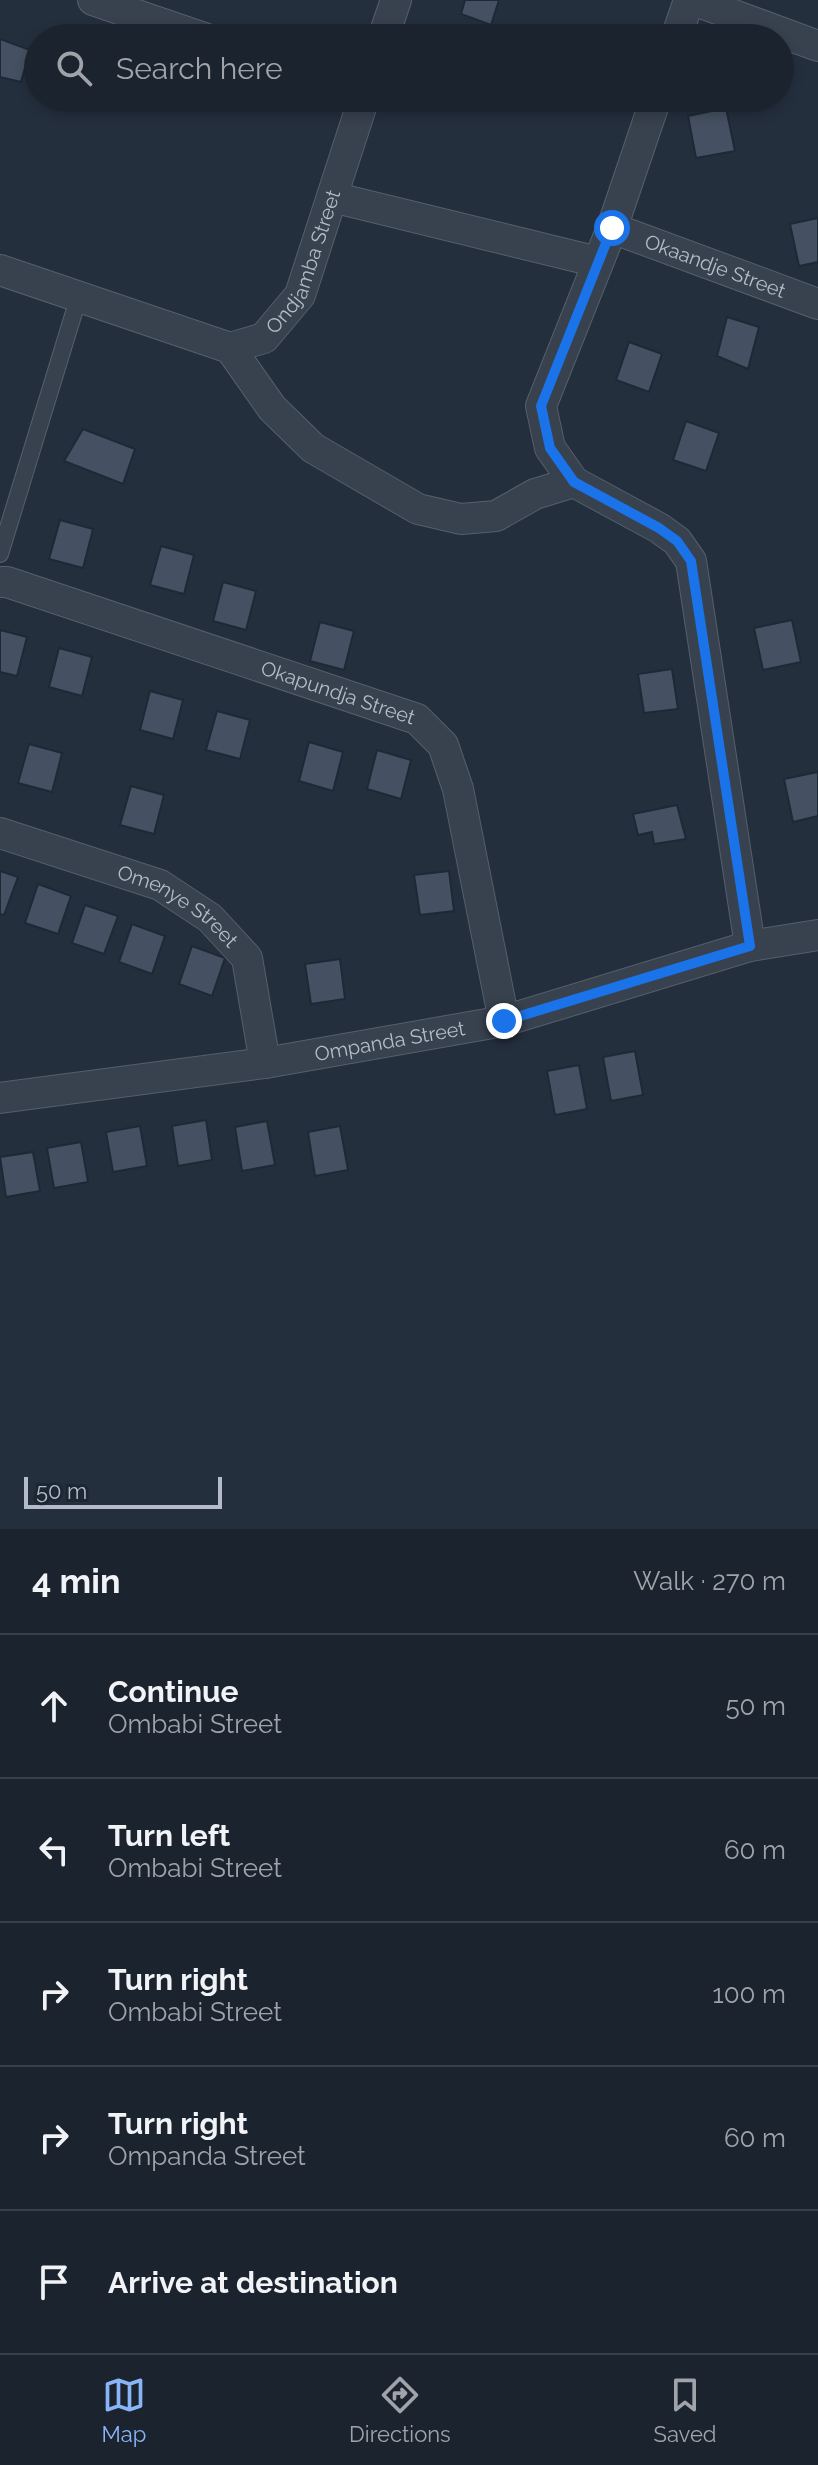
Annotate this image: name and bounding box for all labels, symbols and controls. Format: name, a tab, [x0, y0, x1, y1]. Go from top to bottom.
search box	[24, 24, 794, 112]
icon: search	[52, 46, 96, 90]
text: Search here	[116, 51, 283, 86]
street label: Ondjamba Street	[261, 186, 345, 339]
route start	[594, 210, 630, 246]
street label: Okaandje Street	[641, 229, 789, 303]
street label: Okapundja Street	[258, 656, 418, 730]
street label: Omenye Street	[115, 860, 243, 952]
route end	[486, 1003, 522, 1039]
street label: Ompanda Street	[313, 1016, 467, 1066]
scale bar	[24, 1473, 222, 1509]
text: 50 m	[36, 1478, 87, 1504]
text: 4 min	[32, 1561, 120, 1601]
text: Walk · 270 m	[633, 1566, 786, 1596]
text: Continue	[108, 1674, 239, 1709]
icon: ahead	[32, 1684, 76, 1728]
text: 50 m	[725, 1691, 786, 1721]
text: Ombabi Street	[108, 1709, 282, 1739]
text: Turn left	[108, 1818, 230, 1853]
icon: left	[32, 1828, 76, 1872]
text: 60 m	[724, 1835, 786, 1865]
text: Ombabi Street	[108, 1853, 282, 1883]
text: Turn right	[108, 1962, 248, 1997]
icon: right	[32, 1972, 76, 2016]
text: 100 m	[713, 1979, 786, 2009]
text: Ombabi Street	[108, 1997, 282, 2027]
text: Turn right	[108, 2106, 248, 2141]
icon: right	[32, 2116, 76, 2160]
text: 60 m	[724, 2123, 786, 2153]
text: Ompanda Street	[108, 2141, 306, 2171]
icon: arrive	[32, 2260, 76, 2304]
text: Arrive at destination	[108, 2265, 398, 2300]
tab: Map	[101, 2373, 146, 2447]
tab: Directions	[349, 2373, 451, 2447]
tab: Saved	[654, 2373, 717, 2447]

